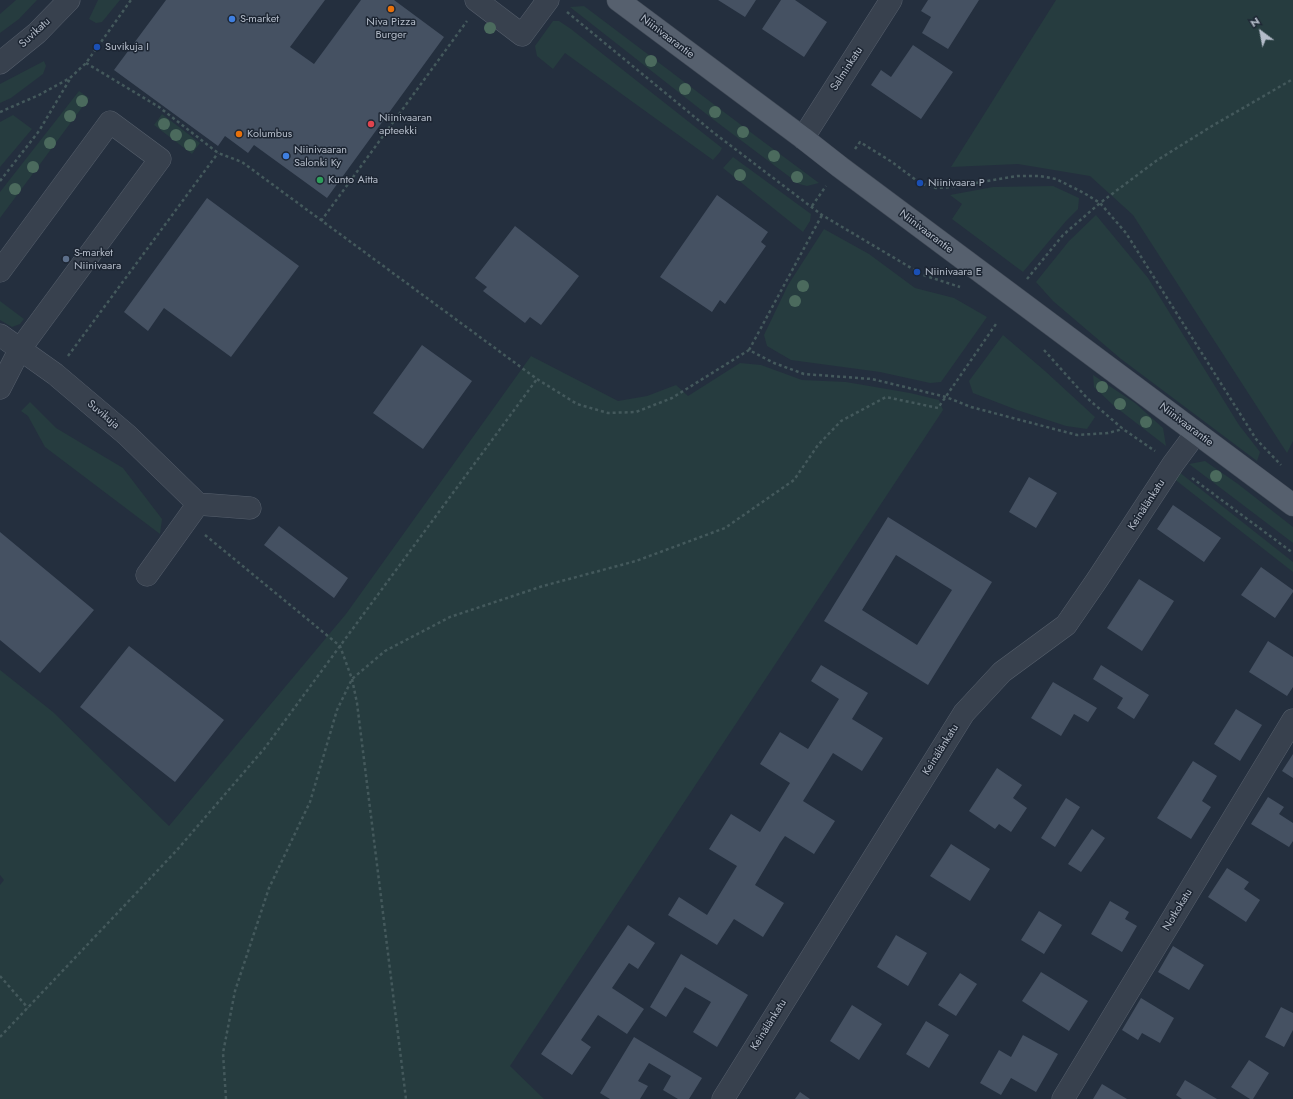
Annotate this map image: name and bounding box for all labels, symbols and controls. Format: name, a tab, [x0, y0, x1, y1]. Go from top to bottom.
marker: Niva Pizza Burger	[386, 4, 396, 14]
place label: S-market	[240, 12, 279, 26]
street label: Niinivaarantie	[637, 12, 697, 62]
north arrow	[1241, 12, 1281, 52]
text: N	[1247, 13, 1263, 31]
marker: S-market	[227, 14, 237, 24]
street label: Suvikatu	[17, 15, 53, 51]
place label: Niva Pizza Burger	[366, 15, 416, 41]
place label: Suvikuja I	[105, 40, 149, 54]
marker: Suvikuja I	[92, 42, 102, 52]
street label: Salminkatu	[828, 45, 866, 93]
place label: Niinivaaran apteekki	[379, 111, 432, 137]
marker: Niinivaaran apteekki	[366, 119, 376, 129]
place label: Kolumbus	[247, 127, 292, 141]
marker: Kolumbus	[234, 129, 244, 139]
place label: Niinivaaran Salonki Ky	[294, 143, 347, 169]
marker: Niinivaaran Salonki Ky	[281, 151, 291, 161]
place label: Kunto Aitta	[328, 173, 378, 187]
marker: Kunto Aitta	[315, 175, 325, 185]
place label: Niinivaara P	[928, 176, 985, 190]
marker: Niinivaara P	[915, 178, 925, 188]
street label: Niinivaarantie	[896, 207, 956, 257]
place label: S-market Niinivaara	[74, 246, 121, 272]
marker: S-market Niinivaara	[61, 254, 71, 264]
place label: Niinivaara E	[925, 265, 982, 279]
marker: Niinivaara E	[912, 267, 922, 277]
street label: Suvikuja	[84, 398, 122, 432]
street label: Niinivaarantie	[1156, 400, 1216, 450]
street label: Keinälänkatu	[1126, 477, 1168, 533]
street label: Keinälänkatu	[920, 722, 962, 778]
street label: Notkokatu	[1160, 887, 1196, 933]
street label: Keinälänkatu	[748, 997, 790, 1053]

